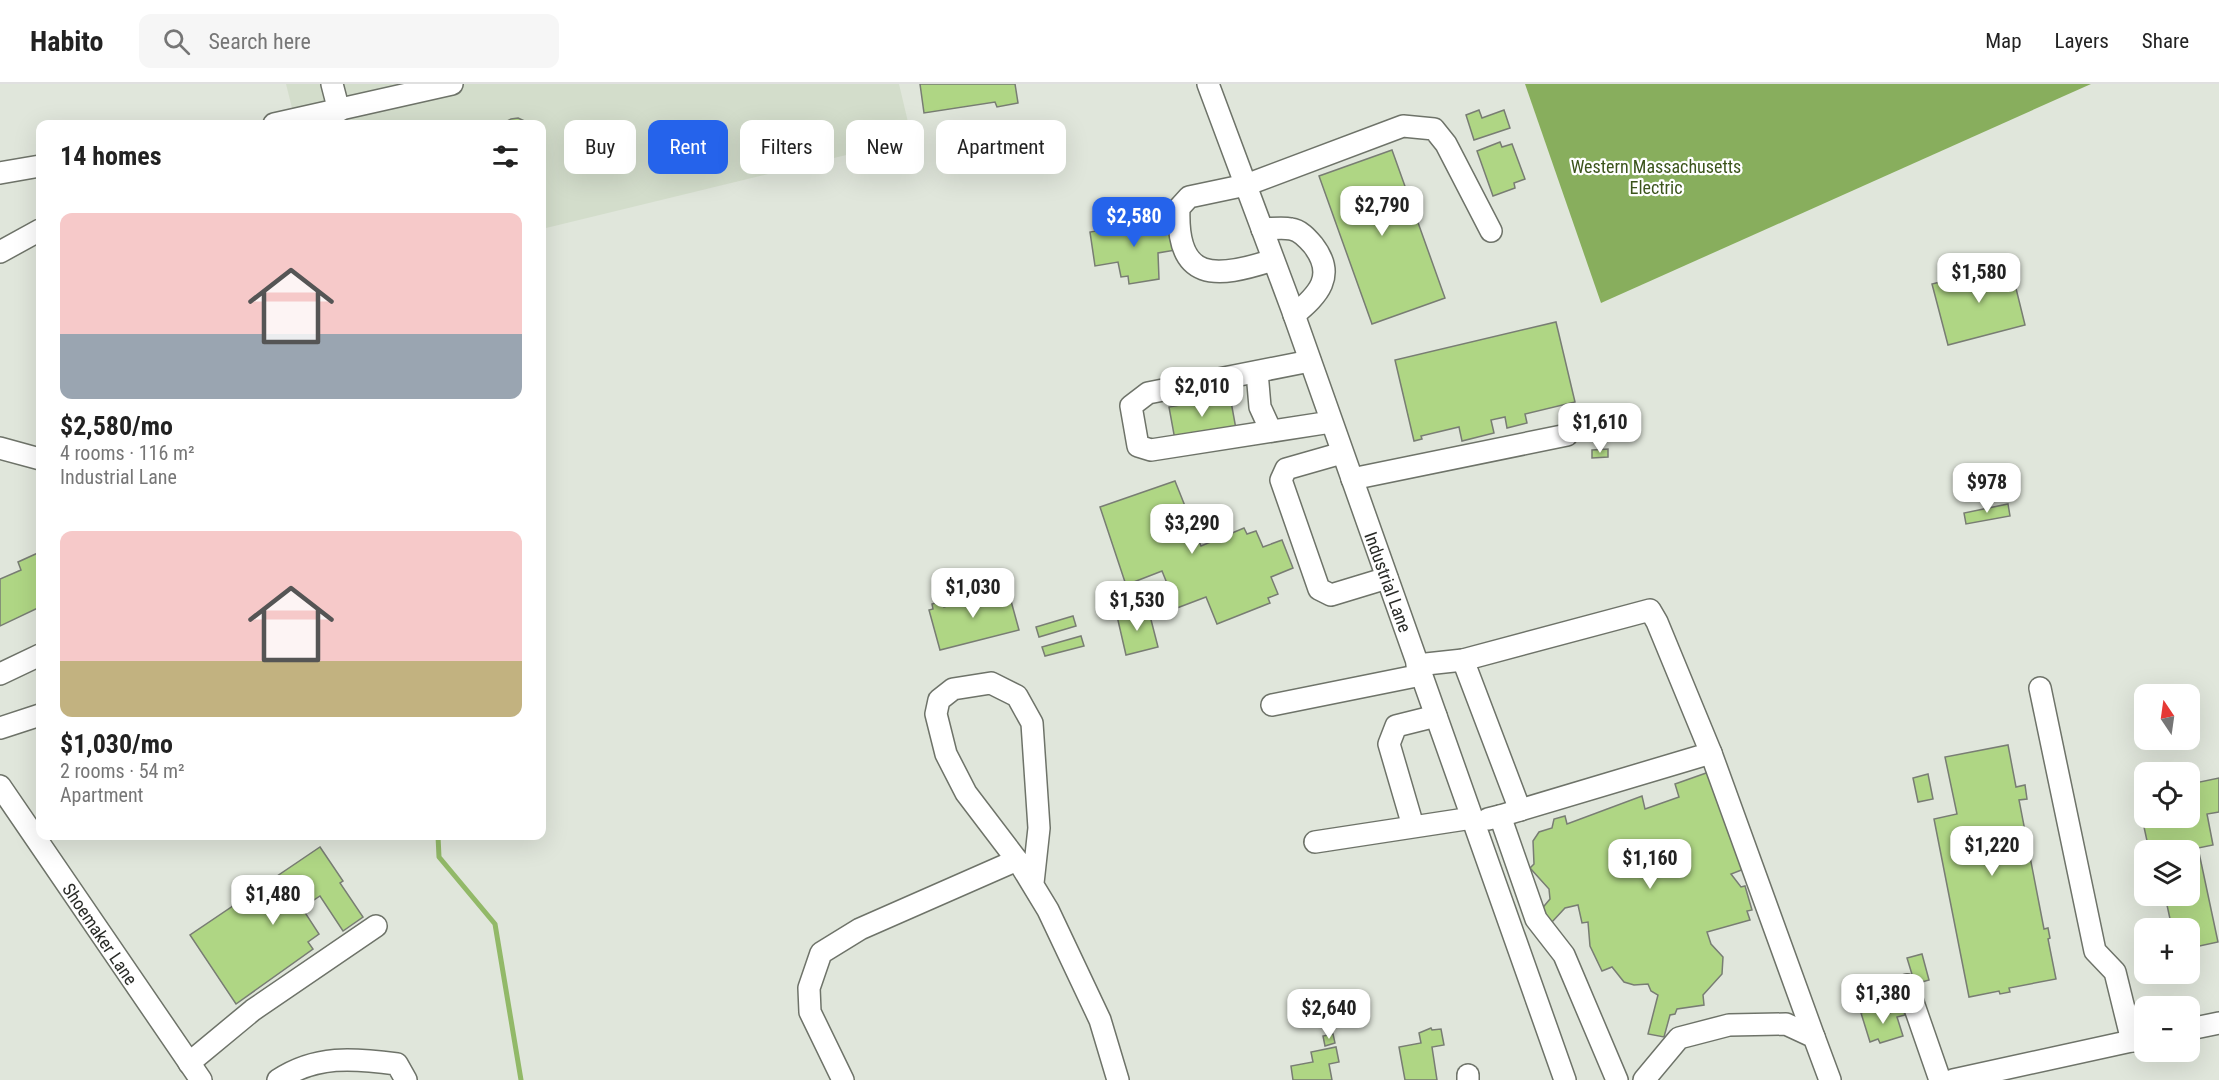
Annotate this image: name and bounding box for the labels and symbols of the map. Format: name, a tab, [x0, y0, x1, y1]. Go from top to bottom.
park label: Western Massachusetts Electric	[1571, 156, 1741, 198]
pin: $2,790	[1333, 186, 1431, 237]
pin: $2,580	[1085, 197, 1183, 248]
pin: $1,580	[1930, 253, 2028, 304]
pin: $2,010	[1153, 367, 1251, 418]
pin: $1,610	[1551, 403, 1649, 454]
pin: $978	[1951, 463, 2023, 514]
pin: $3,290	[1143, 504, 1241, 555]
street label: Industrial Lane	[1360, 529, 1416, 635]
pin: $1,030	[924, 568, 1022, 619]
pin: $1,530	[1088, 581, 1186, 632]
north arrow	[2134, 684, 2200, 750]
pin: $1,220	[1943, 826, 2041, 877]
pin: $1,160	[1601, 839, 1699, 890]
pin: $1,480	[224, 875, 322, 926]
street label: Shoemaker Lane	[58, 879, 142, 989]
pin: $1,380	[1834, 974, 1932, 1025]
pin: $2,640	[1280, 989, 1378, 1040]

